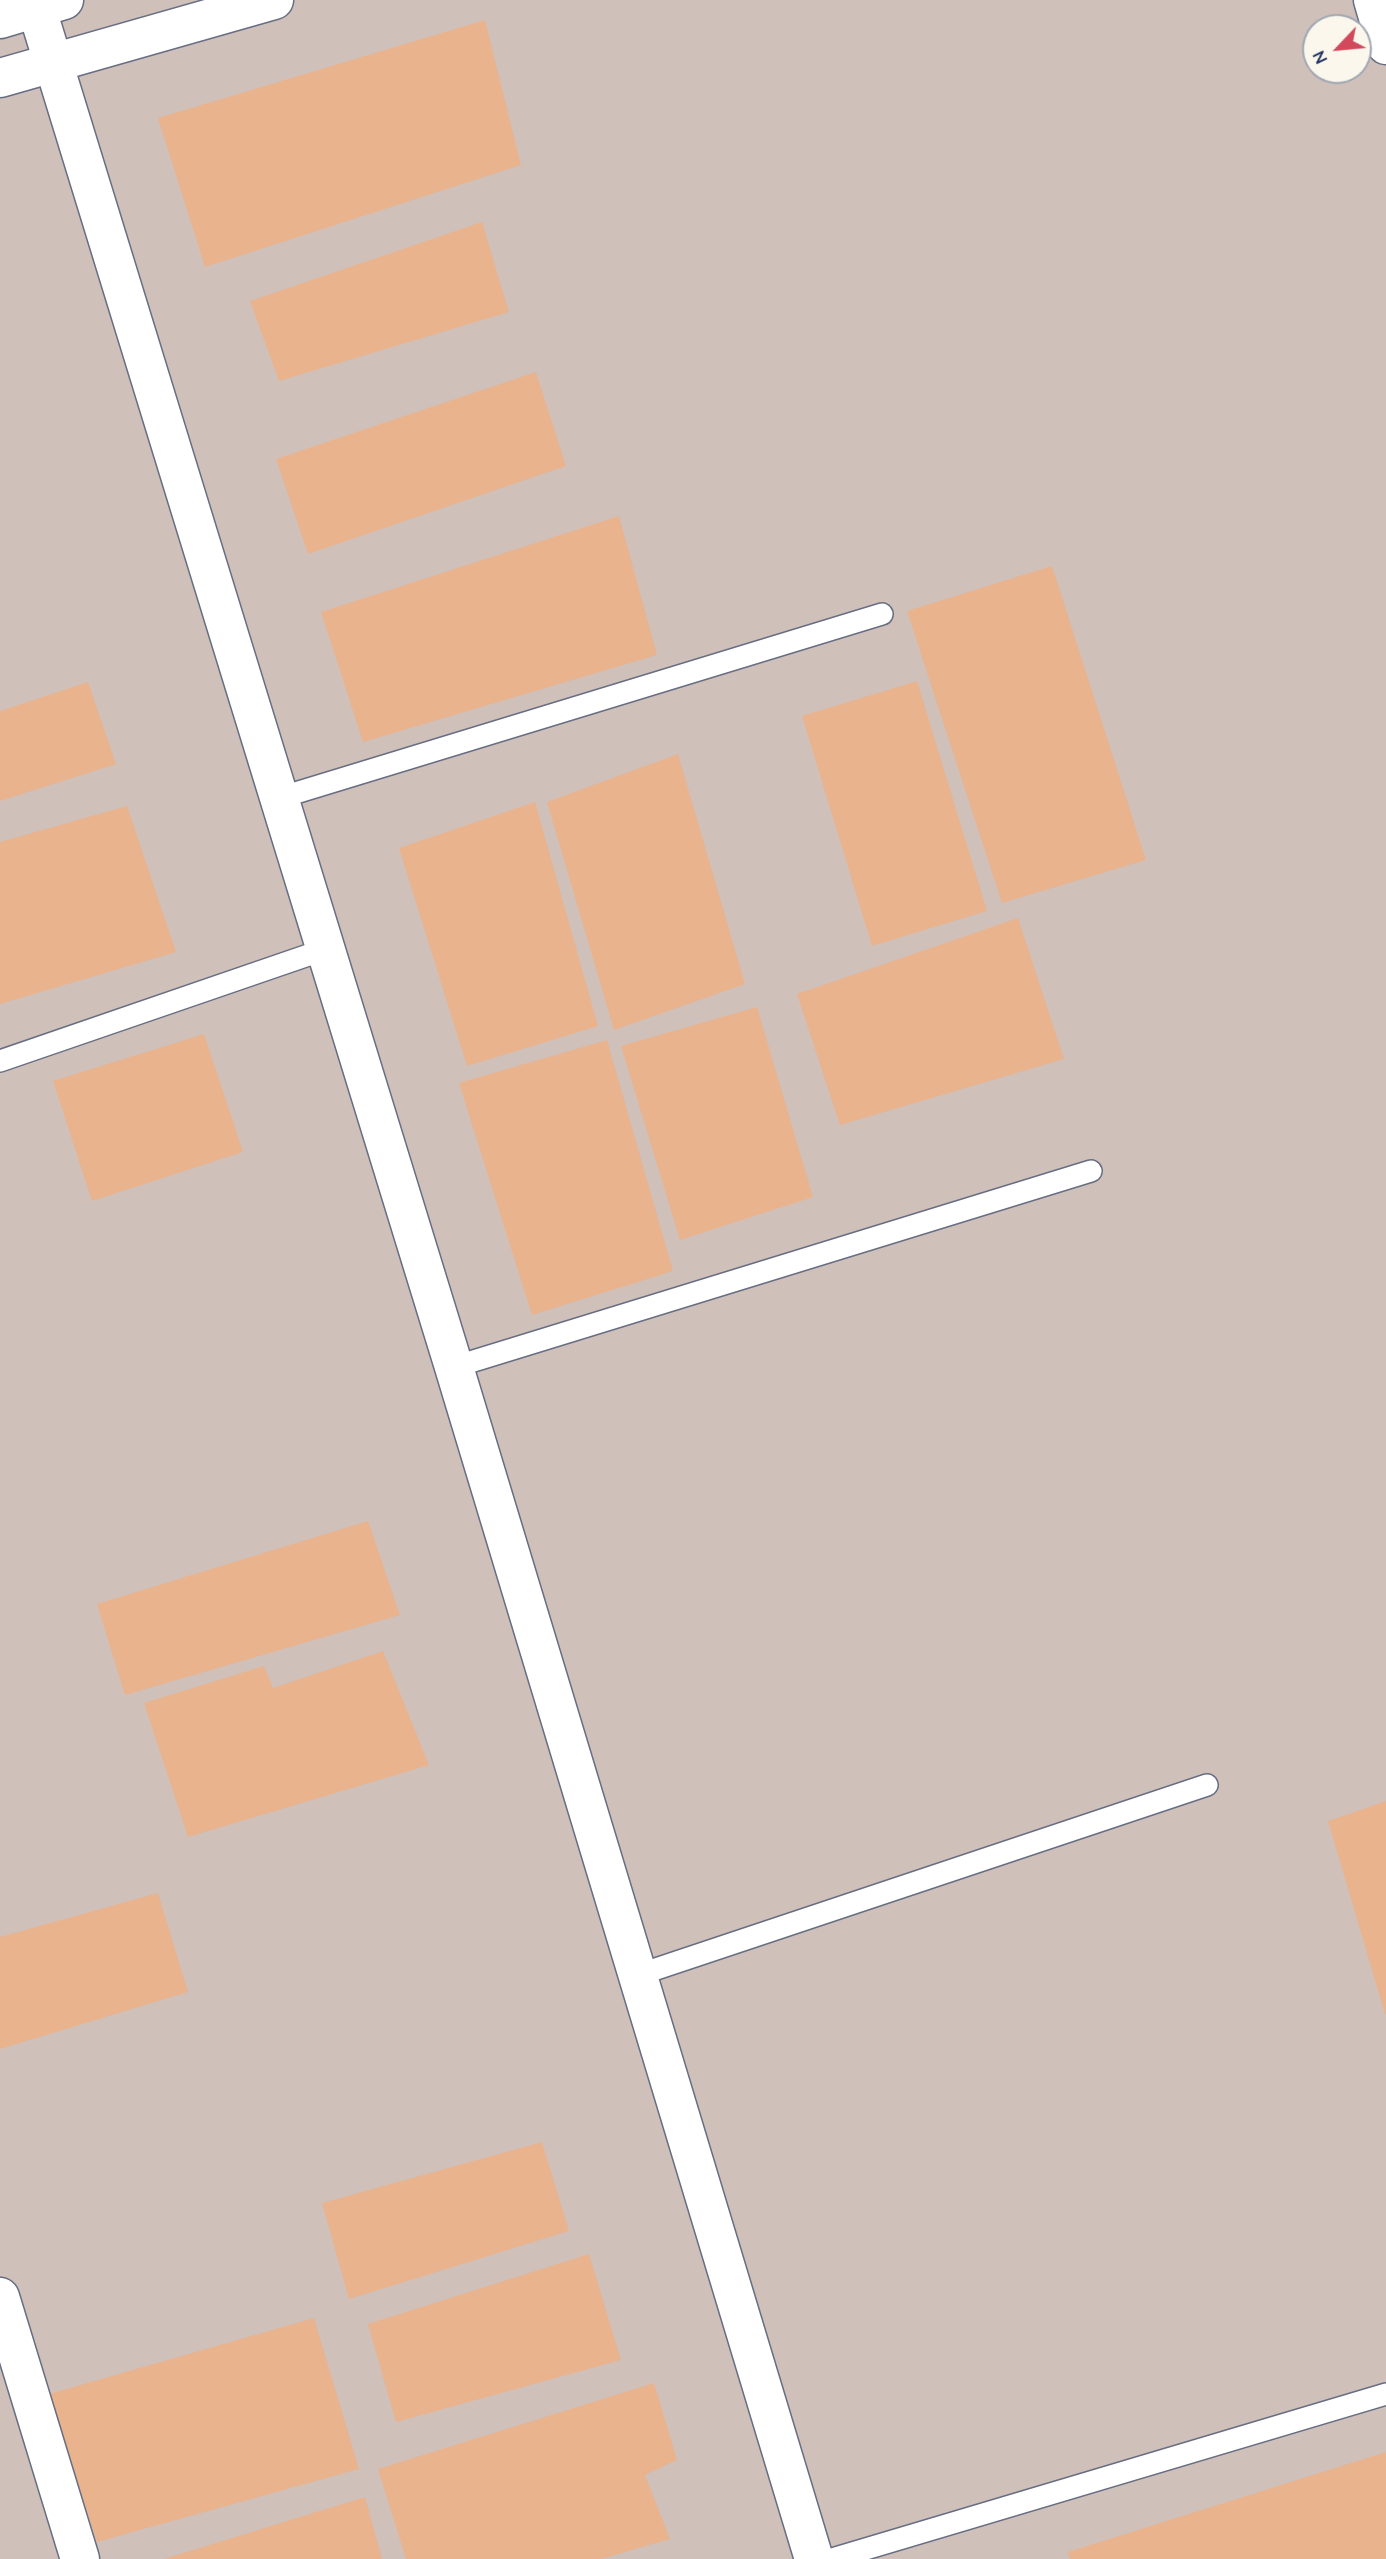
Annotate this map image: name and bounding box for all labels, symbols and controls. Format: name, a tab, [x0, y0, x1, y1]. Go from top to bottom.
north arrow	[1302, 14, 1372, 84]
text: N	[1307, 47, 1333, 68]

